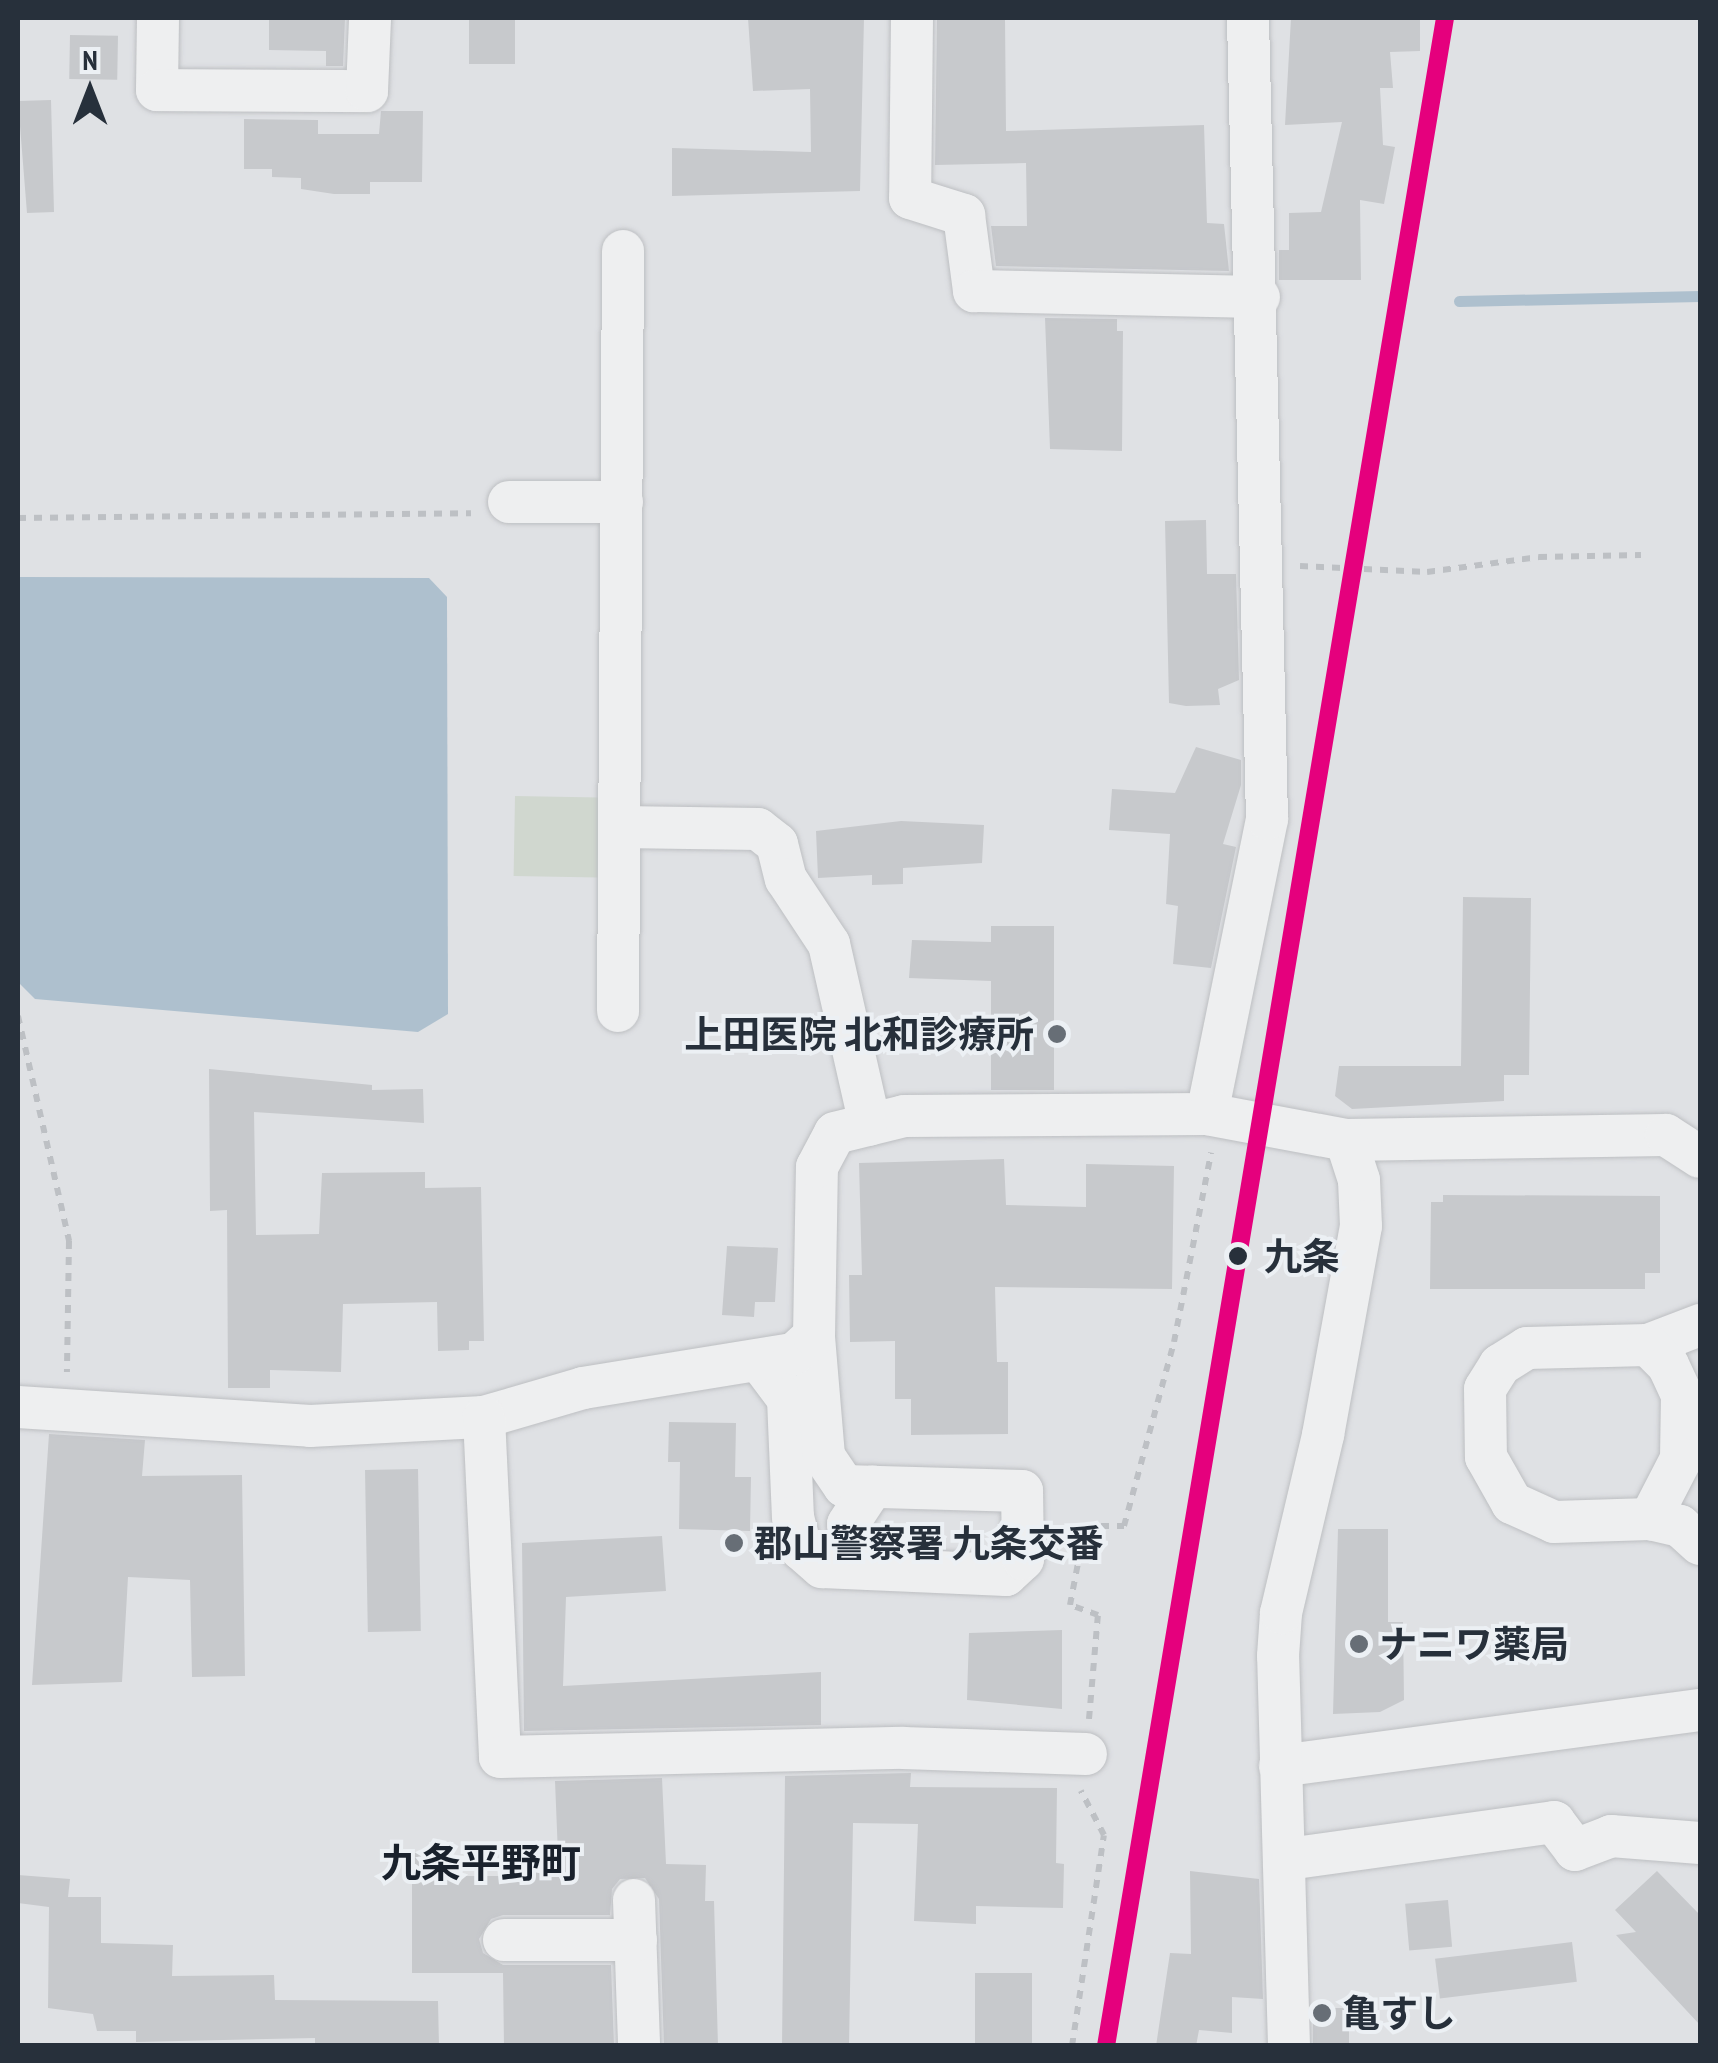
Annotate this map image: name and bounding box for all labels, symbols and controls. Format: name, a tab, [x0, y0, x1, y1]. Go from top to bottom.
north arrow	[40, 40, 140, 140]
text: N	[82, 41, 98, 78]
place label: 上田医院 北和診療所	[684, 1011, 1034, 1057]
marker: 上田医院 北和診療所	[1044, 1021, 1070, 1047]
place label: 九条	[1264, 1233, 1340, 1279]
marker: 九条	[1221, 1239, 1255, 1273]
place label: 郡山警察署 九条交番	[754, 1520, 1104, 1566]
marker: 郡山警察署 九条交番	[723, 1532, 745, 1554]
place label: ナニワ薬局	[1379, 1621, 1569, 1667]
marker: ナニワ薬局	[1348, 1633, 1370, 1655]
district label: 九条平野町	[381, 1838, 581, 1886]
place label: 亀すし	[1342, 1990, 1456, 2036]
marker: 亀すし	[1311, 2002, 1333, 2024]

